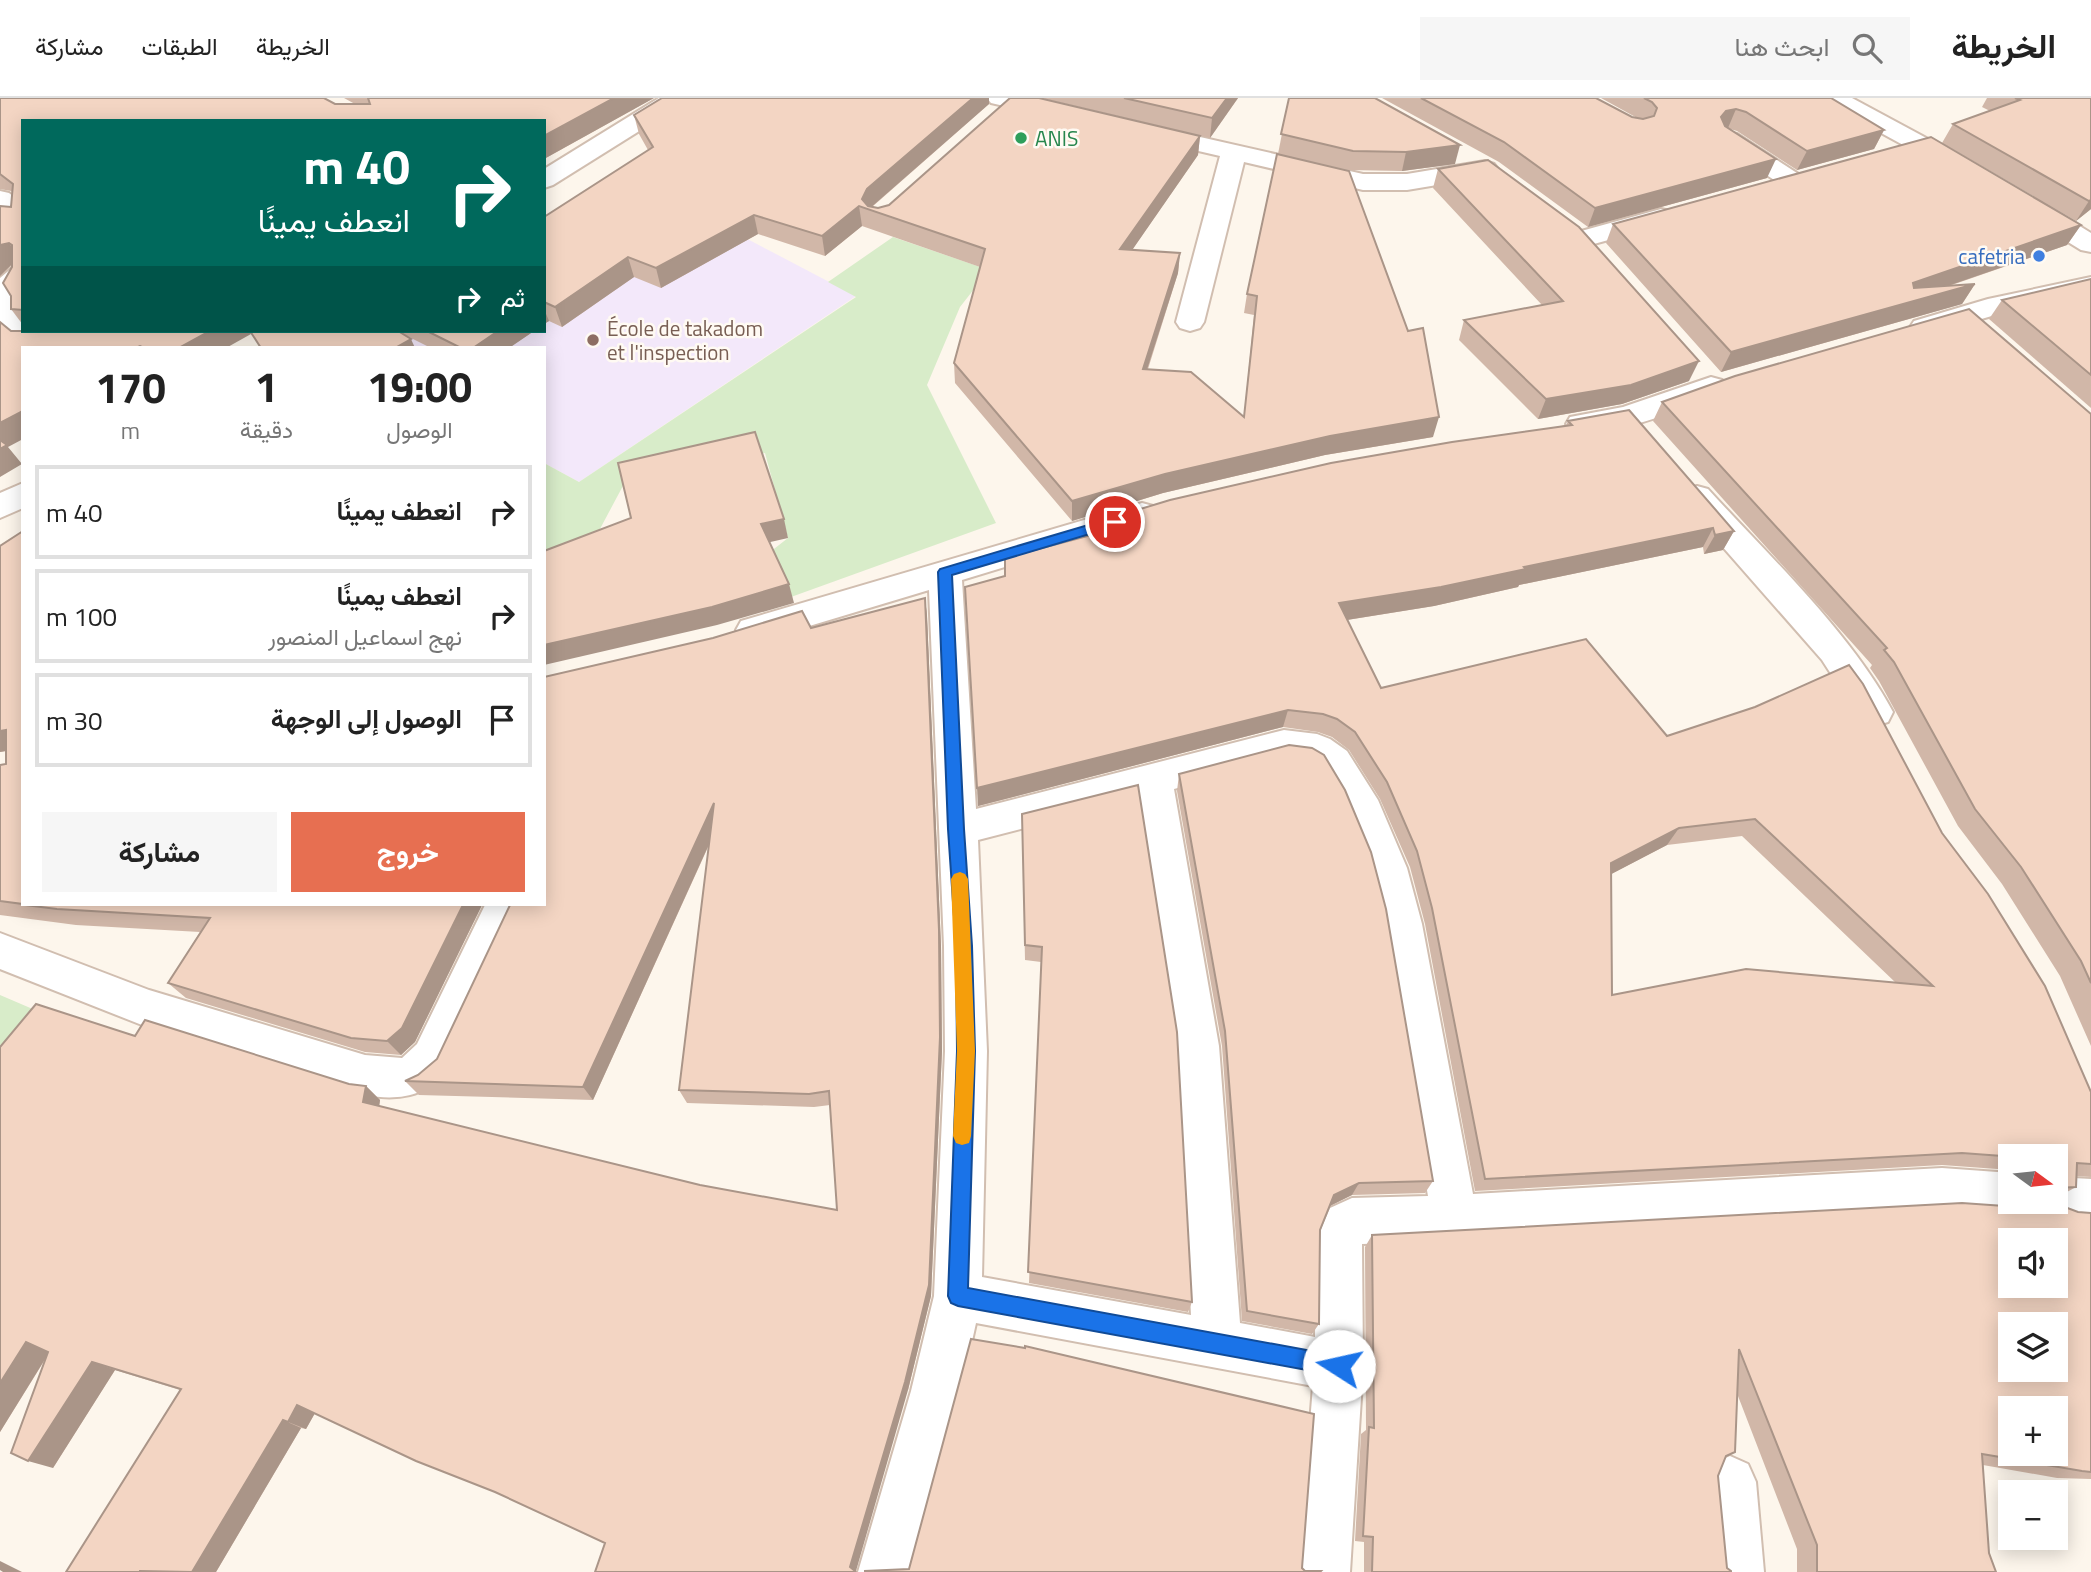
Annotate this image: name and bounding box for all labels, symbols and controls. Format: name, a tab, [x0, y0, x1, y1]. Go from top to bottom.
search box	[1420, 17, 1910, 80]
text: الخريطة	[1952, 21, 2056, 71]
text: ابحث هنا	[1735, 27, 1830, 66]
text: مشاركة	[35, 28, 103, 64]
text: الطبقات	[141, 28, 218, 64]
text: الخريطة	[256, 28, 330, 64]
icon: search	[1848, 29, 1886, 67]
place label: ANIS	[1035, 122, 1078, 154]
text: 40 m	[303, 128, 410, 203]
marker: ANIS	[1013, 130, 1029, 146]
icon: right	[434, 147, 525, 238]
text: انعطف يمينًا	[258, 196, 410, 244]
place label: cafetria	[1958, 240, 2025, 272]
marker: cafetria	[2031, 248, 2047, 264]
text: ثم	[501, 278, 525, 317]
icon: right	[449, 280, 487, 318]
place label: École de takadom et l'inspection	[607, 312, 763, 368]
marker: École de takadom et l'inspection	[585, 332, 601, 348]
text: 1	[255, 354, 278, 418]
text: 19:00	[367, 354, 472, 418]
text: 170	[95, 355, 166, 419]
text: دقيقة	[240, 412, 293, 447]
text: الوصول	[386, 412, 453, 447]
text: m	[121, 413, 140, 448]
text: انعطف يمينًا	[336, 491, 462, 530]
pin	[1085, 492, 1145, 552]
text: 40 m	[46, 493, 103, 532]
icon: right	[483, 493, 521, 531]
icon: arrive	[1096, 503, 1134, 541]
text: انعطف يمينًا	[336, 576, 462, 615]
text: 100 m	[46, 597, 117, 636]
icon: right	[483, 597, 521, 635]
text: نهج اسماعيل المنصور	[268, 619, 462, 654]
text: الوصول إلى الوجهة	[271, 699, 462, 738]
text: 30 m	[46, 701, 103, 740]
icon: arrive	[483, 701, 521, 739]
button: مشاركة	[42, 812, 277, 892]
button: خروج	[291, 812, 525, 892]
north arrow	[1998, 1144, 2068, 1214]
map controls	[1998, 1144, 2068, 1550]
button: sound	[1998, 1228, 2068, 1298]
button: layers	[1998, 1312, 2068, 1382]
position arrow	[1302, 1329, 1376, 1403]
button: +	[1998, 1396, 2068, 1466]
button: −	[1998, 1480, 2068, 1550]

